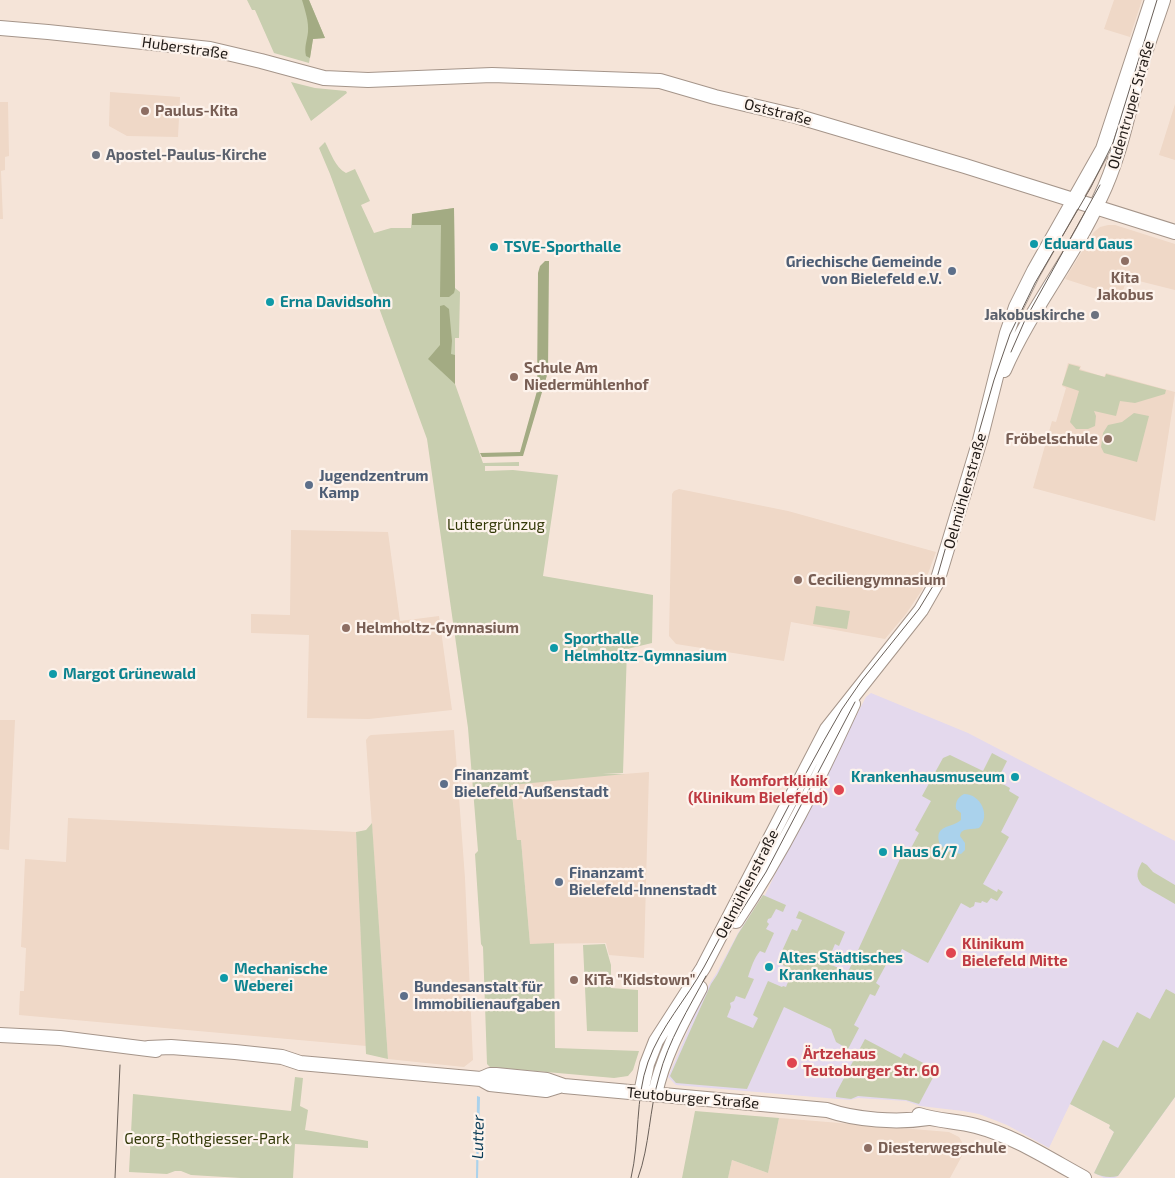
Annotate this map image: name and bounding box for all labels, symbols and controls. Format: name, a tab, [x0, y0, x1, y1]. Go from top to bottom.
street label: Huberstraße	[141, 33, 229, 63]
street label: Oldentruper Straße	[1104, 39, 1158, 171]
street label: Oststraße	[742, 95, 814, 129]
place label: Paulus-Kita	[155, 102, 238, 120]
marker: Paulus-Kita	[139, 105, 151, 117]
place label: Apostel-Paulus-Kirche	[106, 146, 267, 164]
marker: Apostel-Paulus-Kirche	[90, 149, 102, 161]
place label: Eduard Gaus	[1044, 235, 1133, 253]
place label: TSVE-Sporthalle	[504, 238, 621, 256]
marker: Eduard Gaus	[1028, 238, 1040, 250]
marker: TSVE-Sporthalle	[488, 241, 500, 253]
place label: Griechische Gemeinde von Bielefeld e.V.	[786, 253, 942, 288]
marker: Kita Jakobus	[1119, 255, 1131, 267]
marker: Griechische Gemeinde von Bielefeld e.V.	[946, 265, 958, 277]
place label: Kita Jakobus	[1097, 269, 1153, 304]
place label: Erna Davidsohn	[280, 293, 391, 311]
marker: Erna Davidsohn	[264, 296, 276, 308]
place label: Jakobuskirche	[984, 306, 1085, 324]
marker: Jakobuskirche	[1089, 309, 1101, 321]
place label: Schule Am Niedermühlenhof	[524, 359, 649, 394]
marker: Schule Am Niedermühlenhof	[508, 371, 520, 383]
place label: Fröbelschule	[1006, 430, 1098, 448]
street label: Oelmühlenstraße	[940, 431, 990, 551]
marker: Fröbelschule	[1102, 433, 1114, 445]
place label: Jugendzentrum Kamp	[319, 467, 429, 502]
marker: Jugendzentrum Kamp	[303, 479, 315, 491]
park label: Luttergrünzug	[447, 516, 545, 534]
place label: Ceciliengymnasium	[808, 571, 946, 589]
marker: Ceciliengymnasium	[792, 574, 804, 586]
place label: Helmholtz-Gymnasium	[356, 619, 519, 637]
marker: Helmholtz-Gymnasium	[340, 622, 352, 634]
place label: Sporthalle Helmholtz-Gymnasium	[564, 630, 727, 665]
marker: Sporthalle Helmholtz-Gymnasium	[548, 642, 560, 654]
place label: Margot Grünewald	[63, 665, 196, 683]
marker: Margot Grünewald	[47, 668, 59, 680]
place label: Finanzamt Bielefeld-Außenstadt	[454, 766, 609, 801]
place label: Krankenhausmuseum	[851, 768, 1005, 786]
marker: Krankenhausmuseum	[1009, 771, 1021, 783]
place label: Komfortklinik (Klinikum Bielefeld)	[688, 772, 828, 807]
marker: Finanzamt Bielefeld-Außenstadt	[438, 778, 450, 790]
marker: Komfortklinik (Klinikum Bielefeld)	[832, 783, 846, 797]
street label: Oelmühlenstraße	[712, 826, 782, 942]
place label: Haus 6/7	[893, 843, 957, 861]
marker: Haus 6/7	[877, 846, 889, 858]
place label: Finanzamt Bielefeld-Innenstadt	[569, 864, 717, 899]
marker: Finanzamt Bielefeld-Innenstadt	[553, 876, 565, 888]
place label: Klinikum Bielefeld Mitte	[962, 935, 1068, 970]
marker: Klinikum Bielefeld Mitte	[944, 946, 958, 960]
place label: Altes Städtisches Krankenhaus	[779, 949, 903, 984]
place label: Mechanische Weberei	[234, 960, 328, 995]
marker: Altes Städtisches Krankenhaus	[763, 961, 775, 973]
place label: KiTa "Kidstown"	[584, 971, 695, 989]
marker: Mechanische Weberei	[218, 972, 230, 984]
marker: KiTa "Kidstown"	[568, 974, 580, 986]
place label: Bundesanstalt für Immobilienaufgaben	[414, 978, 560, 1013]
marker: Bundesanstalt für Immobilienaufgaben	[398, 990, 410, 1002]
place label: Ärtzehaus Teutoburger Str. 60	[803, 1045, 940, 1080]
marker: Ärtzehaus Teutoburger Str. 60	[785, 1056, 799, 1070]
street label: Teutoburger Straße	[626, 1083, 760, 1113]
water label: Lutter	[468, 1115, 488, 1159]
park label: Georg-Rothgiesser-Park	[124, 1130, 290, 1148]
place label: Diesterwegschule	[878, 1139, 1007, 1157]
marker: Diesterwegschule	[862, 1142, 874, 1154]

